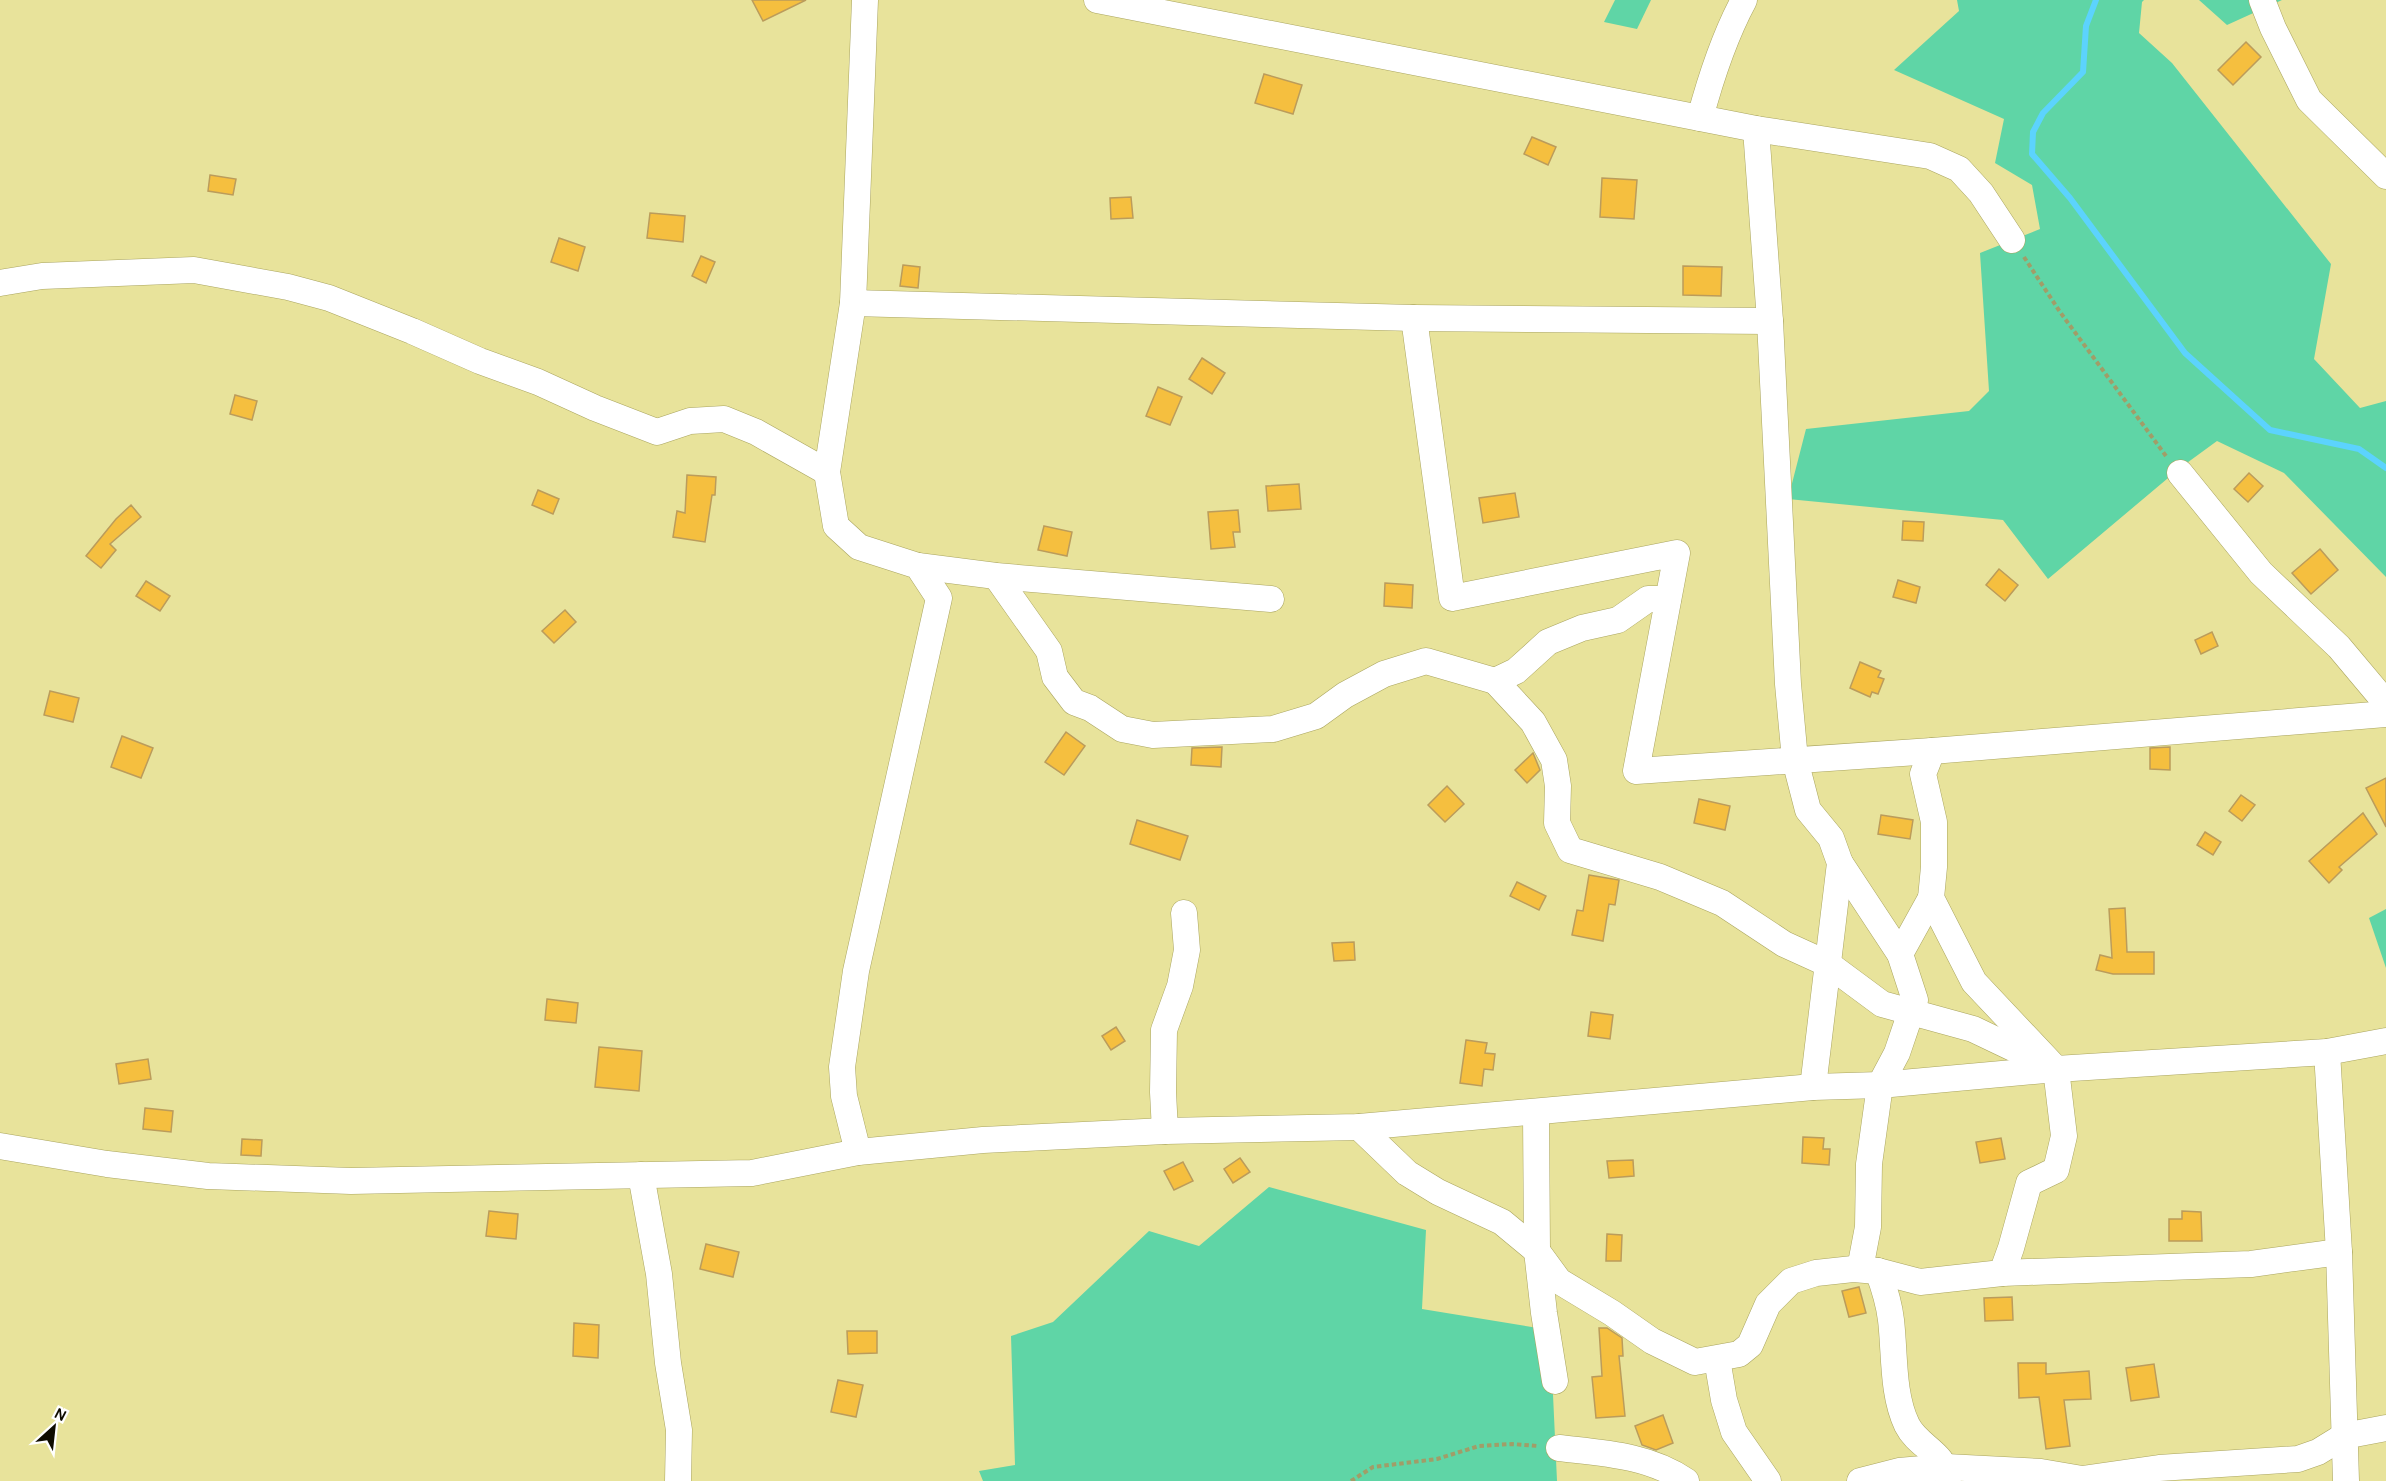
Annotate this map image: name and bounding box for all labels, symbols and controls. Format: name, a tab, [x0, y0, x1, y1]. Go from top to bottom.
north arrow	[24, 1397, 84, 1457]
text: N	[51, 1403, 70, 1425]

